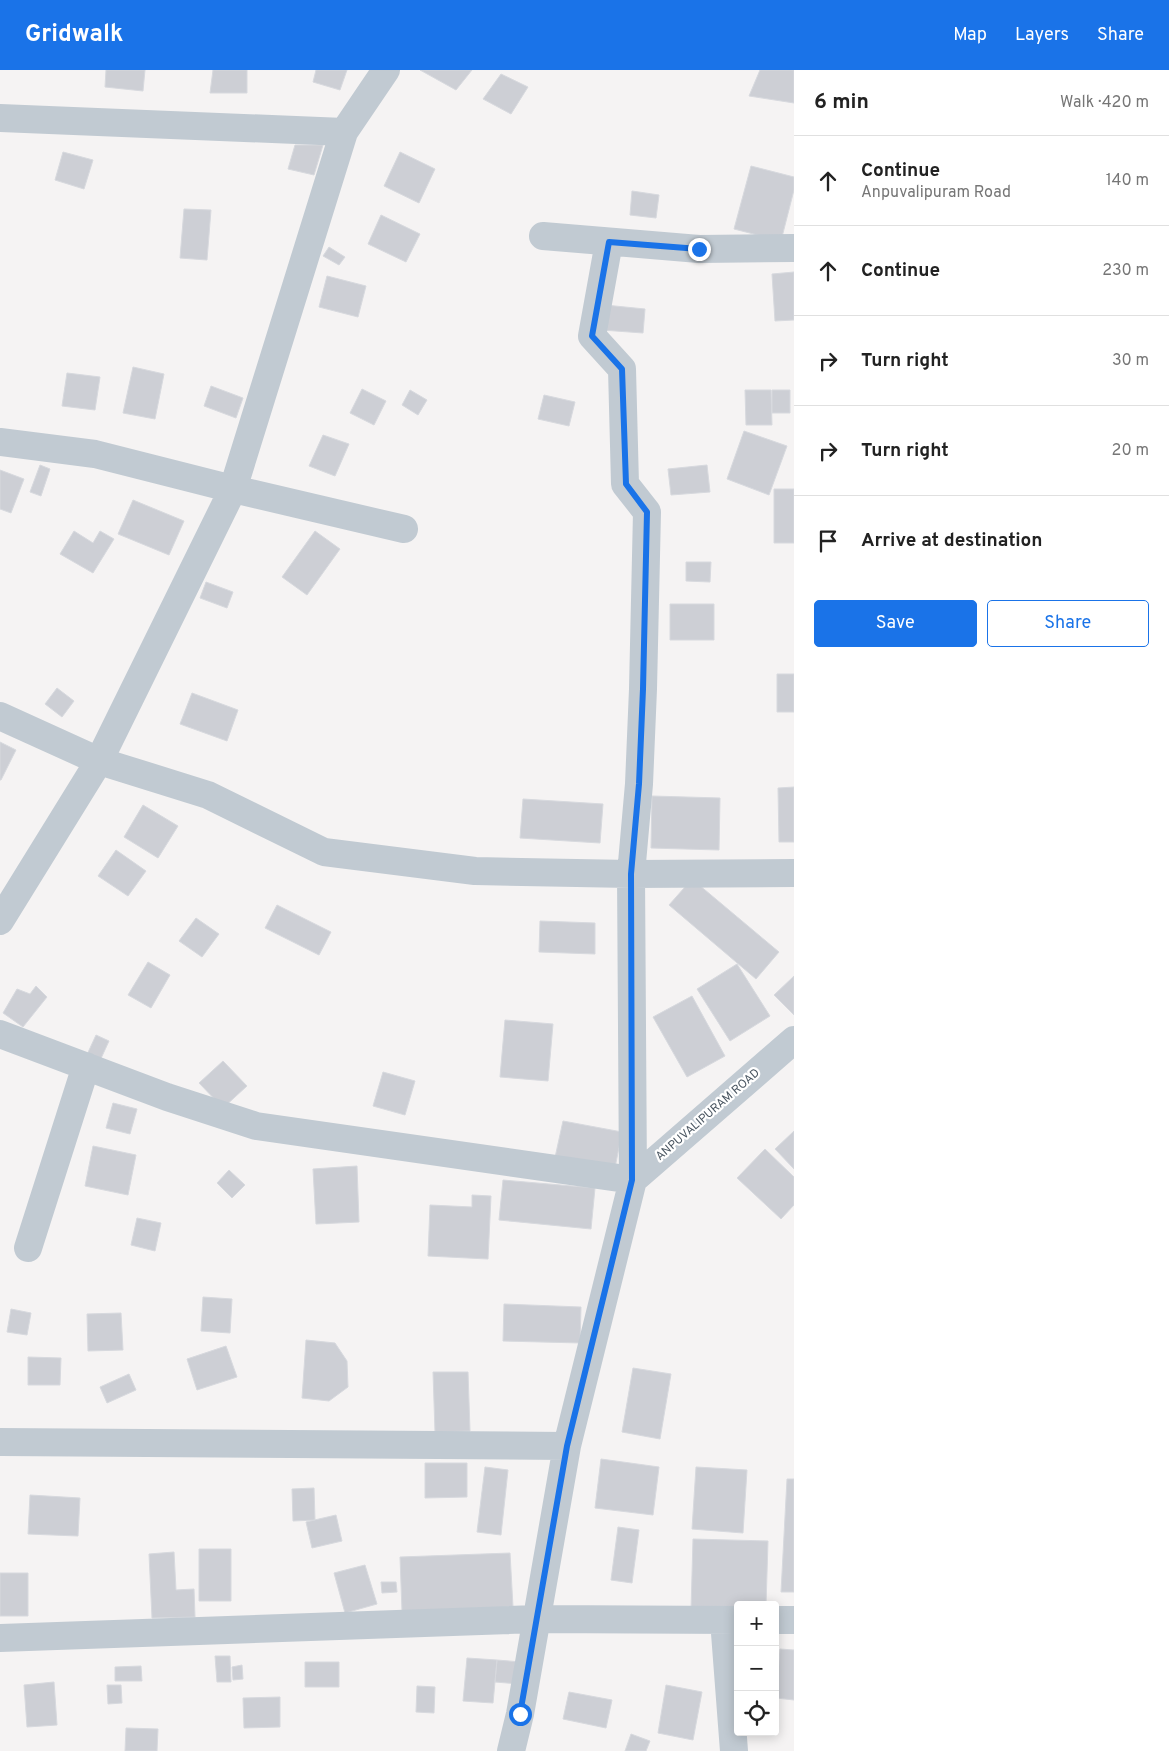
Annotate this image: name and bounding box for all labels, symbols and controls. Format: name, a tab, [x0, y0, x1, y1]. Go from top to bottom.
text: Gridwalk	[25, 20, 123, 50]
text: Map	[953, 24, 987, 47]
text: Layers	[1015, 24, 1069, 47]
text: Share	[1097, 24, 1144, 47]
text: 6 min	[814, 89, 869, 116]
text: Walk · 420 m	[1060, 93, 1149, 113]
text: Continue	[861, 159, 940, 183]
icon: ahead	[814, 167, 842, 195]
text: 140 m	[1106, 171, 1149, 191]
text: Anpuvalipuram Road	[861, 183, 1011, 203]
route end	[688, 238, 711, 261]
icon: ahead	[814, 257, 842, 285]
text: Continue	[861, 259, 940, 283]
text: 230 m	[1102, 261, 1149, 281]
icon: right	[814, 347, 842, 375]
text: Turn right	[861, 349, 949, 373]
text: 30 m	[1112, 351, 1149, 371]
icon: right	[814, 437, 842, 465]
text: Turn right	[861, 439, 949, 463]
text: 20 m	[1112, 441, 1149, 461]
icon: arrive	[814, 527, 842, 555]
text: Arrive at destination	[861, 529, 1042, 553]
button: Save	[814, 600, 977, 647]
button: Share	[987, 600, 1149, 647]
street label: ANPUVALIPURAM ROAD	[653, 1065, 763, 1165]
map controls	[734, 1601, 779, 1736]
button: +	[734, 1601, 779, 1646]
button: −	[734, 1646, 779, 1691]
button: locate	[734, 1691, 779, 1736]
route start	[509, 1703, 532, 1726]

